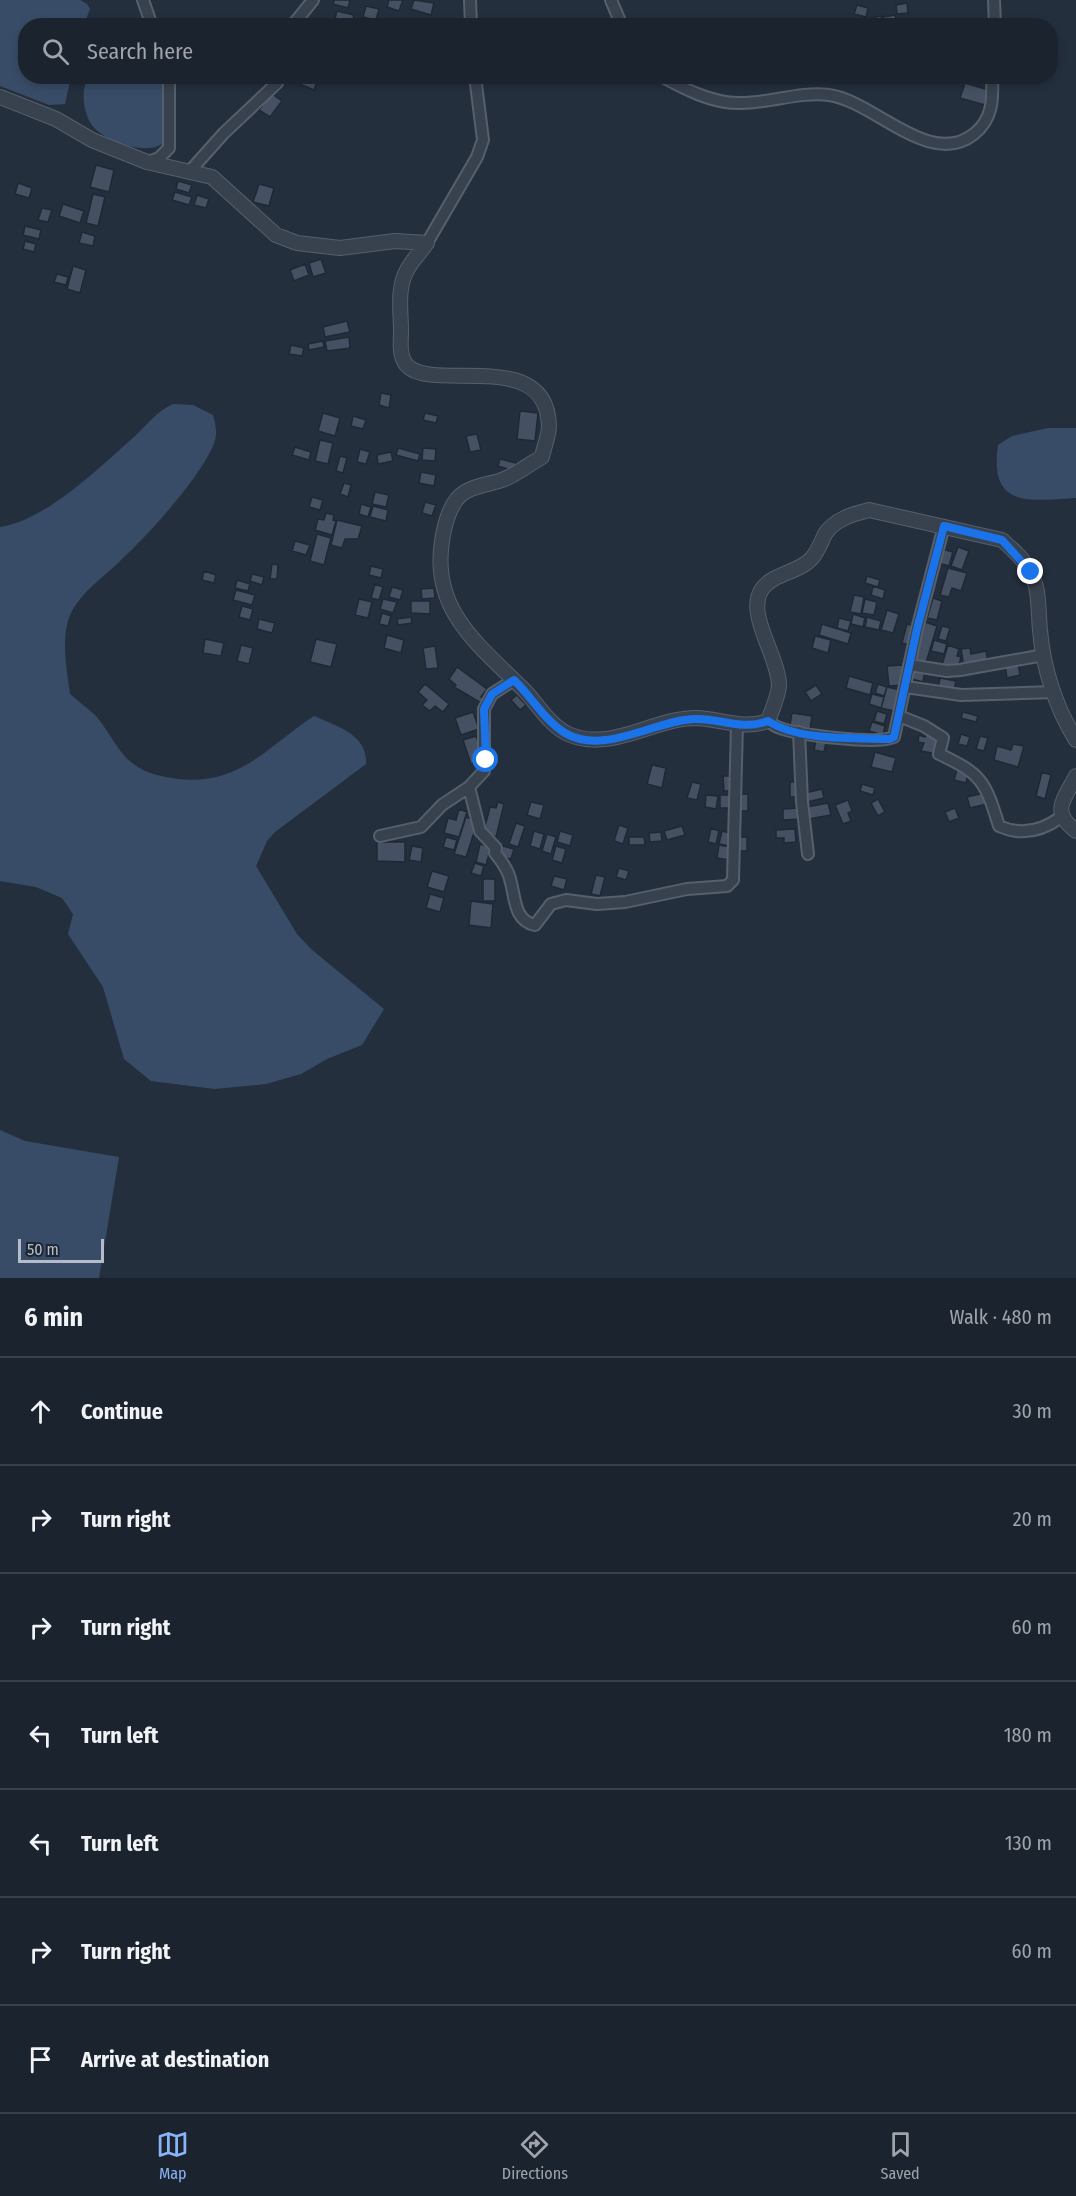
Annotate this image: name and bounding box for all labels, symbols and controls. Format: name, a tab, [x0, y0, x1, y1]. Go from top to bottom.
search box	[18, 18, 1058, 84]
icon: search	[39, 35, 72, 68]
text: Search here	[87, 38, 193, 65]
route end	[1017, 558, 1043, 584]
route start	[472, 746, 498, 772]
scale bar	[18, 1236, 104, 1264]
text: 50 m	[27, 1240, 59, 1259]
text: 6 min	[24, 1302, 83, 1333]
text: Walk · 480 m	[950, 1305, 1052, 1329]
icon: ahead	[24, 1395, 57, 1428]
text: Continue	[81, 1398, 163, 1425]
text: 30 m	[1012, 1399, 1052, 1423]
icon: right	[24, 1503, 57, 1536]
text: Turn right	[81, 1506, 170, 1533]
text: 20 m	[1013, 1507, 1052, 1531]
icon: right	[24, 1611, 57, 1644]
text: Turn right	[81, 1614, 170, 1641]
text: 60 m	[1012, 1615, 1052, 1639]
icon: left	[24, 1719, 57, 1752]
text: Turn left	[81, 1722, 159, 1749]
text: 180 m	[1004, 1723, 1052, 1747]
icon: left	[24, 1827, 57, 1860]
text: Turn left	[81, 1830, 159, 1857]
text: 130 m	[1005, 1831, 1052, 1855]
icon: right	[24, 1935, 57, 1968]
text: Turn right	[81, 1938, 170, 1965]
text: 60 m	[1012, 1939, 1052, 1963]
icon: arrive	[24, 2043, 57, 2076]
text: Arrive at destination	[81, 2046, 269, 2073]
tab: Map	[156, 2128, 189, 2183]
tab: Directions	[502, 2128, 568, 2183]
tab: Saved	[881, 2128, 920, 2183]

